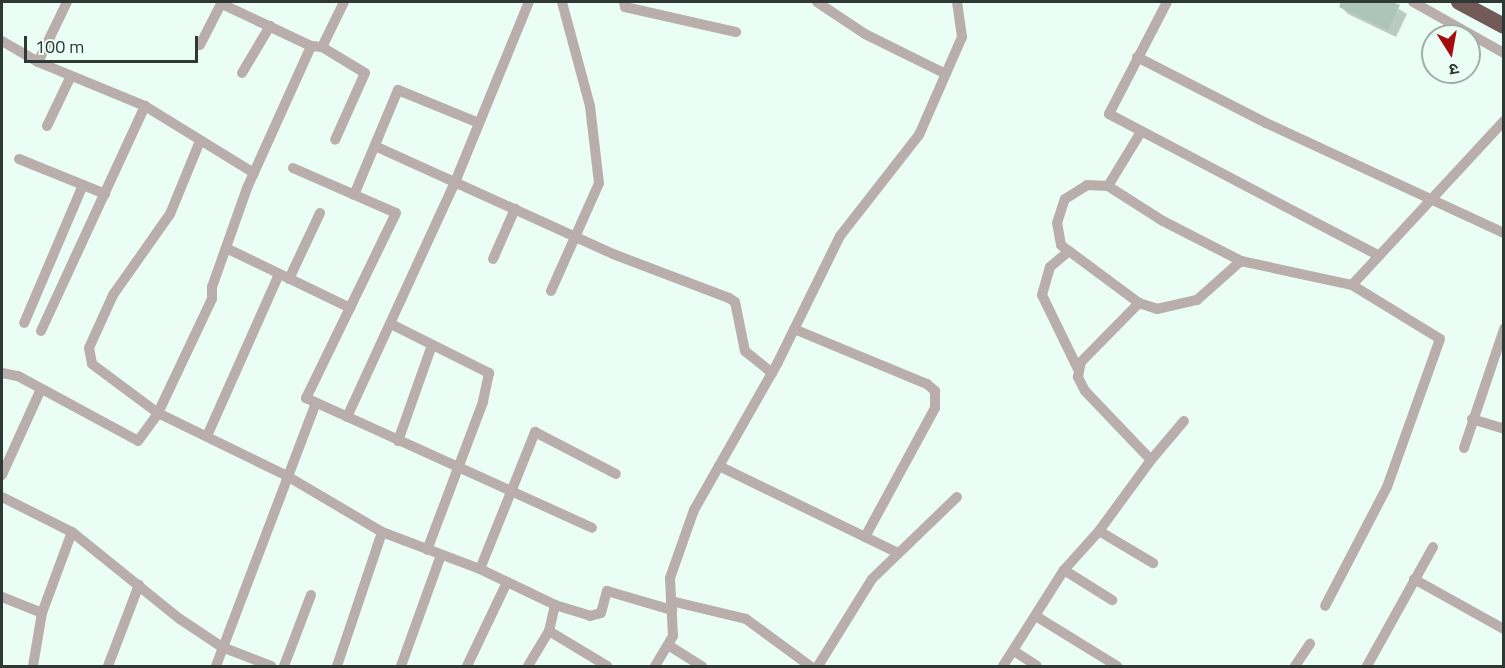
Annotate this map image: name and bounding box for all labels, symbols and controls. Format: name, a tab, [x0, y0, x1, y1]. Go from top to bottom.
scale bar	[27, 24, 201, 62]
north arrow	[1421, 24, 1481, 84]
text: 100 m	[35, 33, 84, 60]
text: उ	[1447, 57, 1461, 82]

